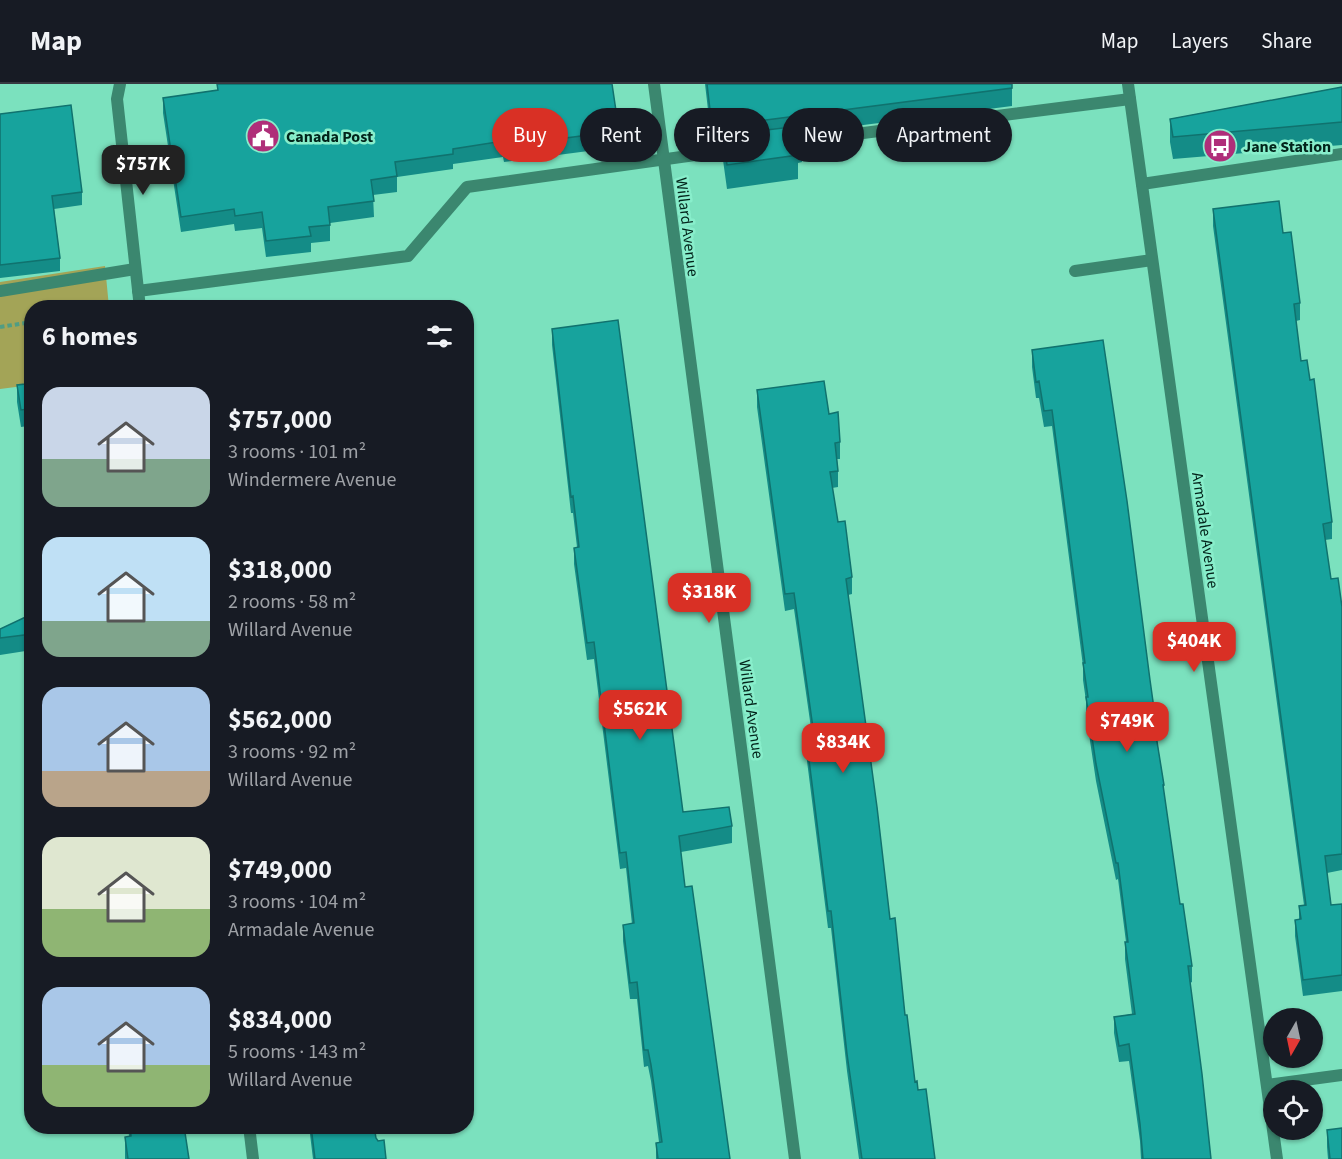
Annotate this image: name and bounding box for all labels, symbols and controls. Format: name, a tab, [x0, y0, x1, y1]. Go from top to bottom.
text: Map	[30, 21, 82, 61]
text: Map	[1101, 26, 1138, 56]
text: Layers	[1171, 26, 1228, 56]
text: Share	[1261, 26, 1312, 56]
chip: Buy	[492, 108, 568, 162]
chip: Rent	[580, 108, 662, 162]
chip: Filters	[674, 108, 770, 162]
chip: New	[782, 108, 864, 162]
chip: Apartment	[876, 108, 1012, 162]
public building icon: Canada Post	[245, 118, 281, 154]
place label: Canada Post	[286, 126, 373, 148]
bus stop icon: Jane Station	[1202, 128, 1238, 164]
place label: Jane Station	[1243, 136, 1331, 158]
pin: $757K	[101, 145, 185, 196]
text: $757K	[116, 150, 170, 178]
street label: Willard Avenue	[670, 176, 704, 278]
text: 6 homes	[42, 318, 137, 355]
icon: filters	[423, 320, 456, 353]
text: $757,000	[228, 401, 332, 438]
icon: home	[90, 411, 162, 483]
text: 3 rooms · 101 m²	[228, 438, 366, 466]
text: Windermere Avenue	[228, 466, 396, 494]
street label: Armadale Avenue	[1186, 471, 1224, 590]
text: $318,000	[228, 551, 332, 588]
icon: home	[90, 561, 162, 633]
pin: $318K	[667, 573, 751, 624]
text: $318K	[682, 578, 736, 606]
text: 2 rooms · 58 m²	[228, 588, 356, 616]
text: Willard Avenue	[228, 616, 352, 644]
pin: $404K	[1152, 622, 1236, 673]
text: $404K	[1167, 627, 1221, 655]
street label: Willard Avenue	[733, 658, 769, 760]
pin: $562K	[598, 690, 682, 741]
text: $562K	[613, 695, 667, 723]
text: $562,000	[228, 701, 332, 738]
pin: $749K	[1085, 702, 1169, 753]
text: $749K	[1100, 707, 1154, 735]
icon: home	[90, 711, 162, 783]
pin: $834K	[801, 723, 885, 774]
text: $834K	[816, 728, 870, 756]
text: 3 rooms · 92 m²	[228, 738, 356, 766]
text: Willard Avenue	[228, 766, 352, 794]
text: $749,000	[228, 851, 332, 888]
icon: home	[90, 861, 162, 933]
text: 3 rooms · 104 m²	[228, 888, 366, 916]
text: Armadale Avenue	[228, 916, 374, 944]
text: $834,000	[228, 1001, 332, 1038]
north arrow	[1263, 1008, 1323, 1068]
map controls	[1263, 1008, 1323, 1140]
icon: home	[90, 1011, 162, 1083]
text: 5 rooms · 143 m²	[228, 1038, 366, 1066]
text: Willard Avenue	[228, 1066, 352, 1094]
button: locate	[1263, 1080, 1323, 1140]

